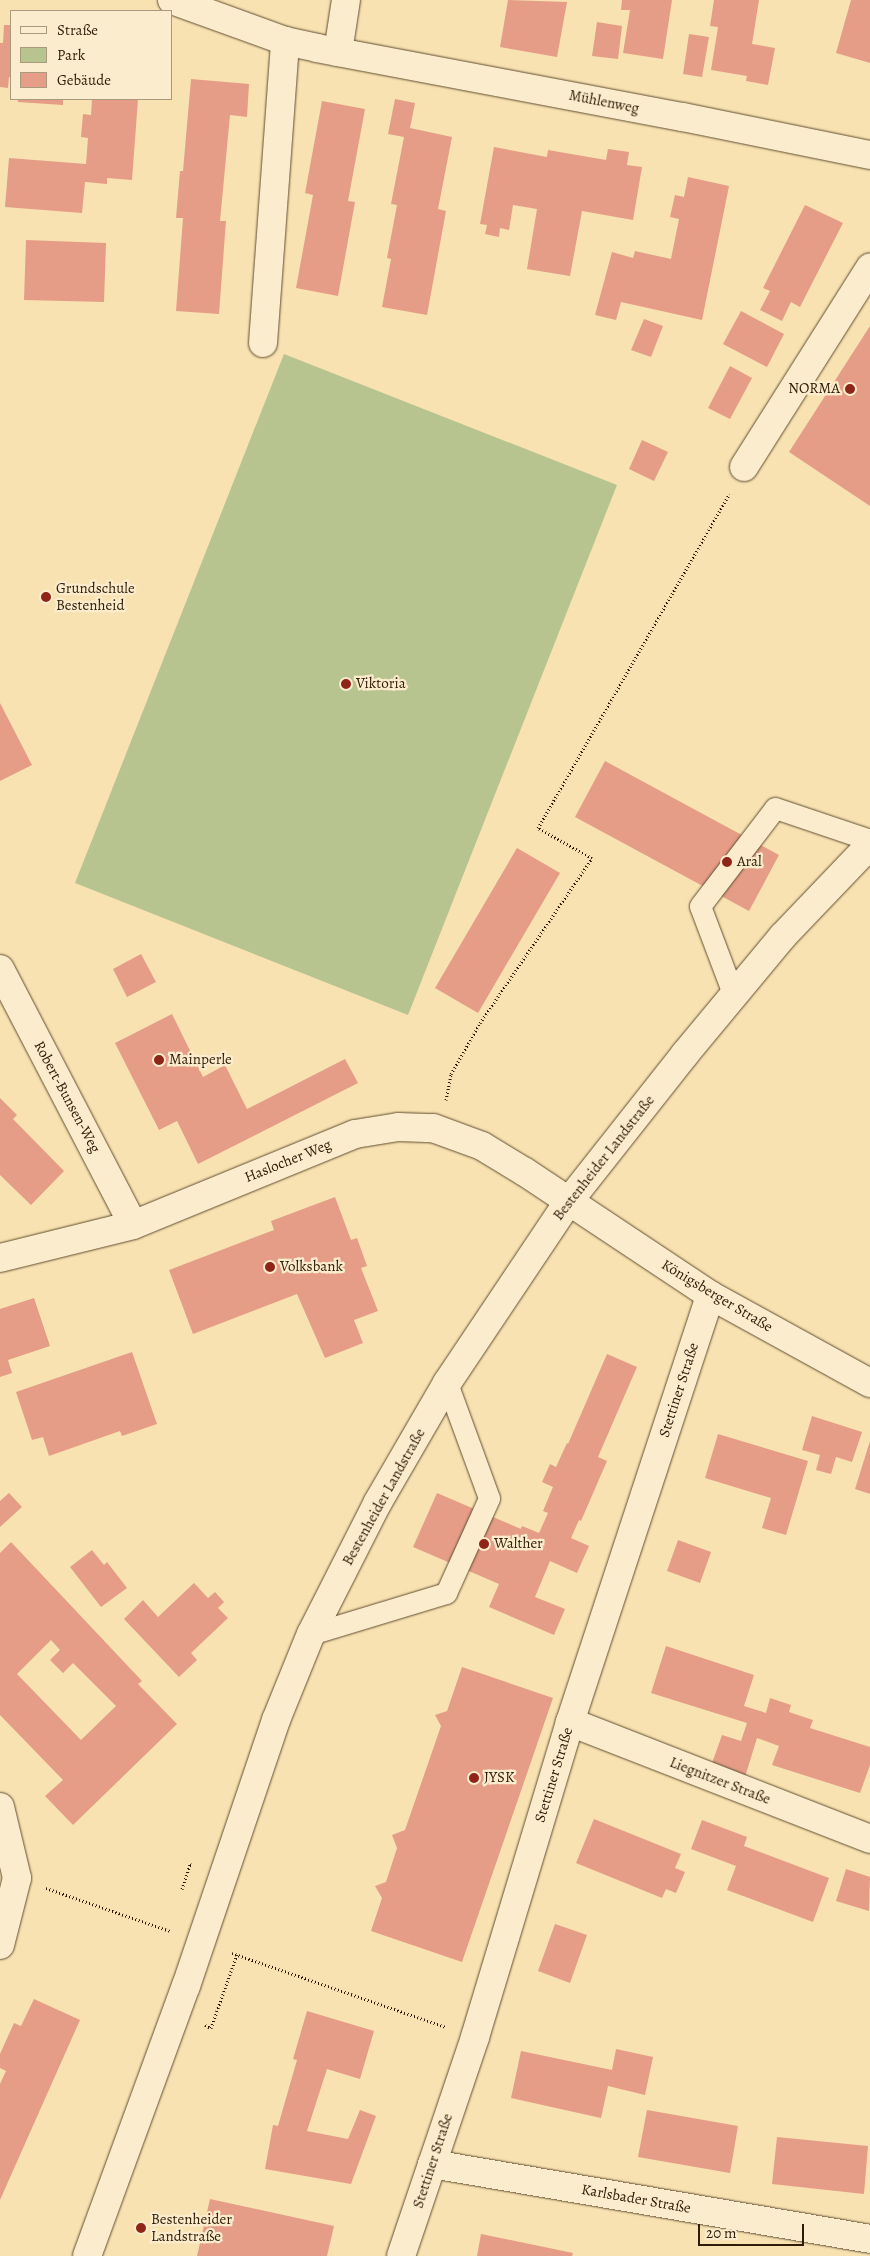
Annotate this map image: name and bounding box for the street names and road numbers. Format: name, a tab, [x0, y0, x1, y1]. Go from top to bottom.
street label: Mühlenweg	[567, 86, 641, 118]
street label: Robert-Bunsen-Weg	[30, 1038, 104, 1156]
street label: Bestenheider Landstraße	[550, 1092, 658, 1224]
street label: Haslocher Weg	[242, 1135, 334, 1187]
street label: Königsberger Straße	[658, 1256, 776, 1336]
street label: Stettiner Straße	[655, 1340, 703, 1440]
street label: Bestenheider Landstraße	[339, 1425, 429, 1569]
street label: Stettiner Straße	[531, 1725, 577, 1825]
street label: Liegnitzer Straße	[667, 1753, 773, 1809]
street label: Stettiner Straße	[409, 2111, 457, 2211]
street label: Karlsbader Straße	[580, 2181, 692, 2217]

